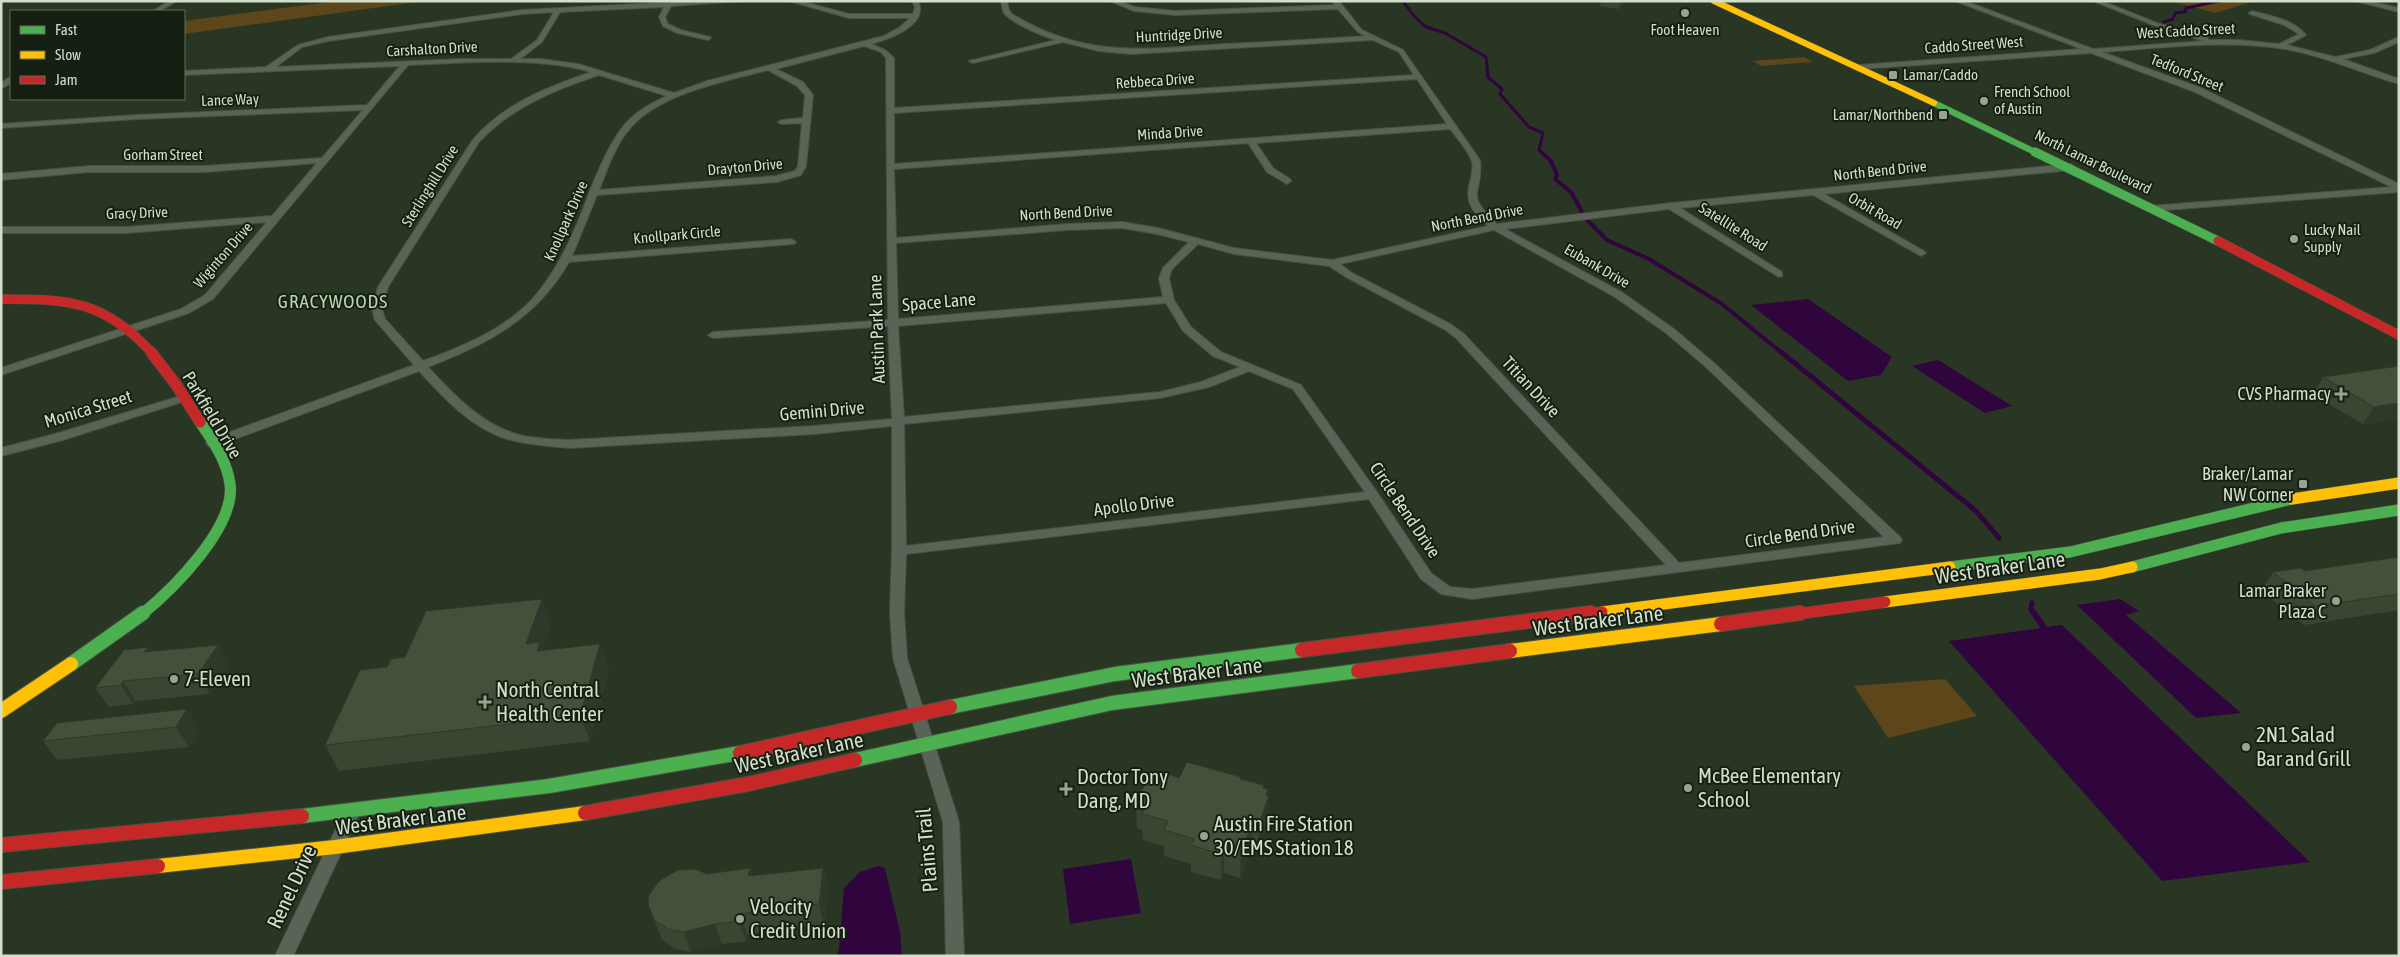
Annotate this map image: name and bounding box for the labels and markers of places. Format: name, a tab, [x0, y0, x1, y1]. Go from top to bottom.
marker: Foot Heaven	[1679, 7, 1691, 19]
place label: Foot Heaven	[1651, 21, 1719, 38]
place label: Lamar/Caddo	[1903, 66, 1978, 83]
marker: Lamar/Caddo	[1887, 69, 1899, 81]
place label: French School of Austin	[1994, 83, 2070, 117]
marker: French School of Austin	[1978, 95, 1990, 107]
place label: Lamar/Northbend	[1833, 106, 1933, 123]
marker: Lamar/Northbend	[1937, 109, 1949, 121]
place label: Lucky Nail Supply	[2304, 221, 2361, 255]
marker: Lucky Nail Supply	[2288, 233, 2300, 245]
place label: CVS Pharmacy	[2237, 383, 2331, 404]
marker: CVS Pharmacy	[2335, 388, 2347, 400]
place label: Braker/Lamar NW Corner	[2202, 463, 2294, 505]
marker: Braker/Lamar NW Corner	[2297, 478, 2309, 490]
place label: Lamar Braker Plaza C	[2239, 580, 2327, 622]
marker: Lamar Braker Plaza C	[2330, 595, 2342, 607]
place label: 7-Eleven	[184, 666, 251, 690]
marker: 7-Eleven	[168, 673, 180, 685]
place label: North Central Health Center	[496, 677, 604, 725]
marker: North Central Health Center	[478, 695, 492, 709]
place label: 2N1 Salad Bar and Grill	[2256, 722, 2351, 770]
marker: 2N1 Salad Bar and Grill	[2240, 741, 2252, 753]
place label: McBee Elementary School	[1698, 763, 1841, 811]
place label: Doctor Tony Dang, MD	[1077, 764, 1168, 812]
marker: Doctor Tony Dang, MD	[1059, 782, 1073, 796]
marker: McBee Elementary School	[1682, 782, 1694, 794]
place label: Austin Fire Station 30/EMS Station 18	[1214, 811, 1354, 859]
marker: Austin Fire Station 30/EMS Station 18	[1198, 830, 1210, 842]
place label: Velocity Credit Union	[750, 894, 846, 942]
marker: Velocity Credit Union	[734, 913, 746, 925]

